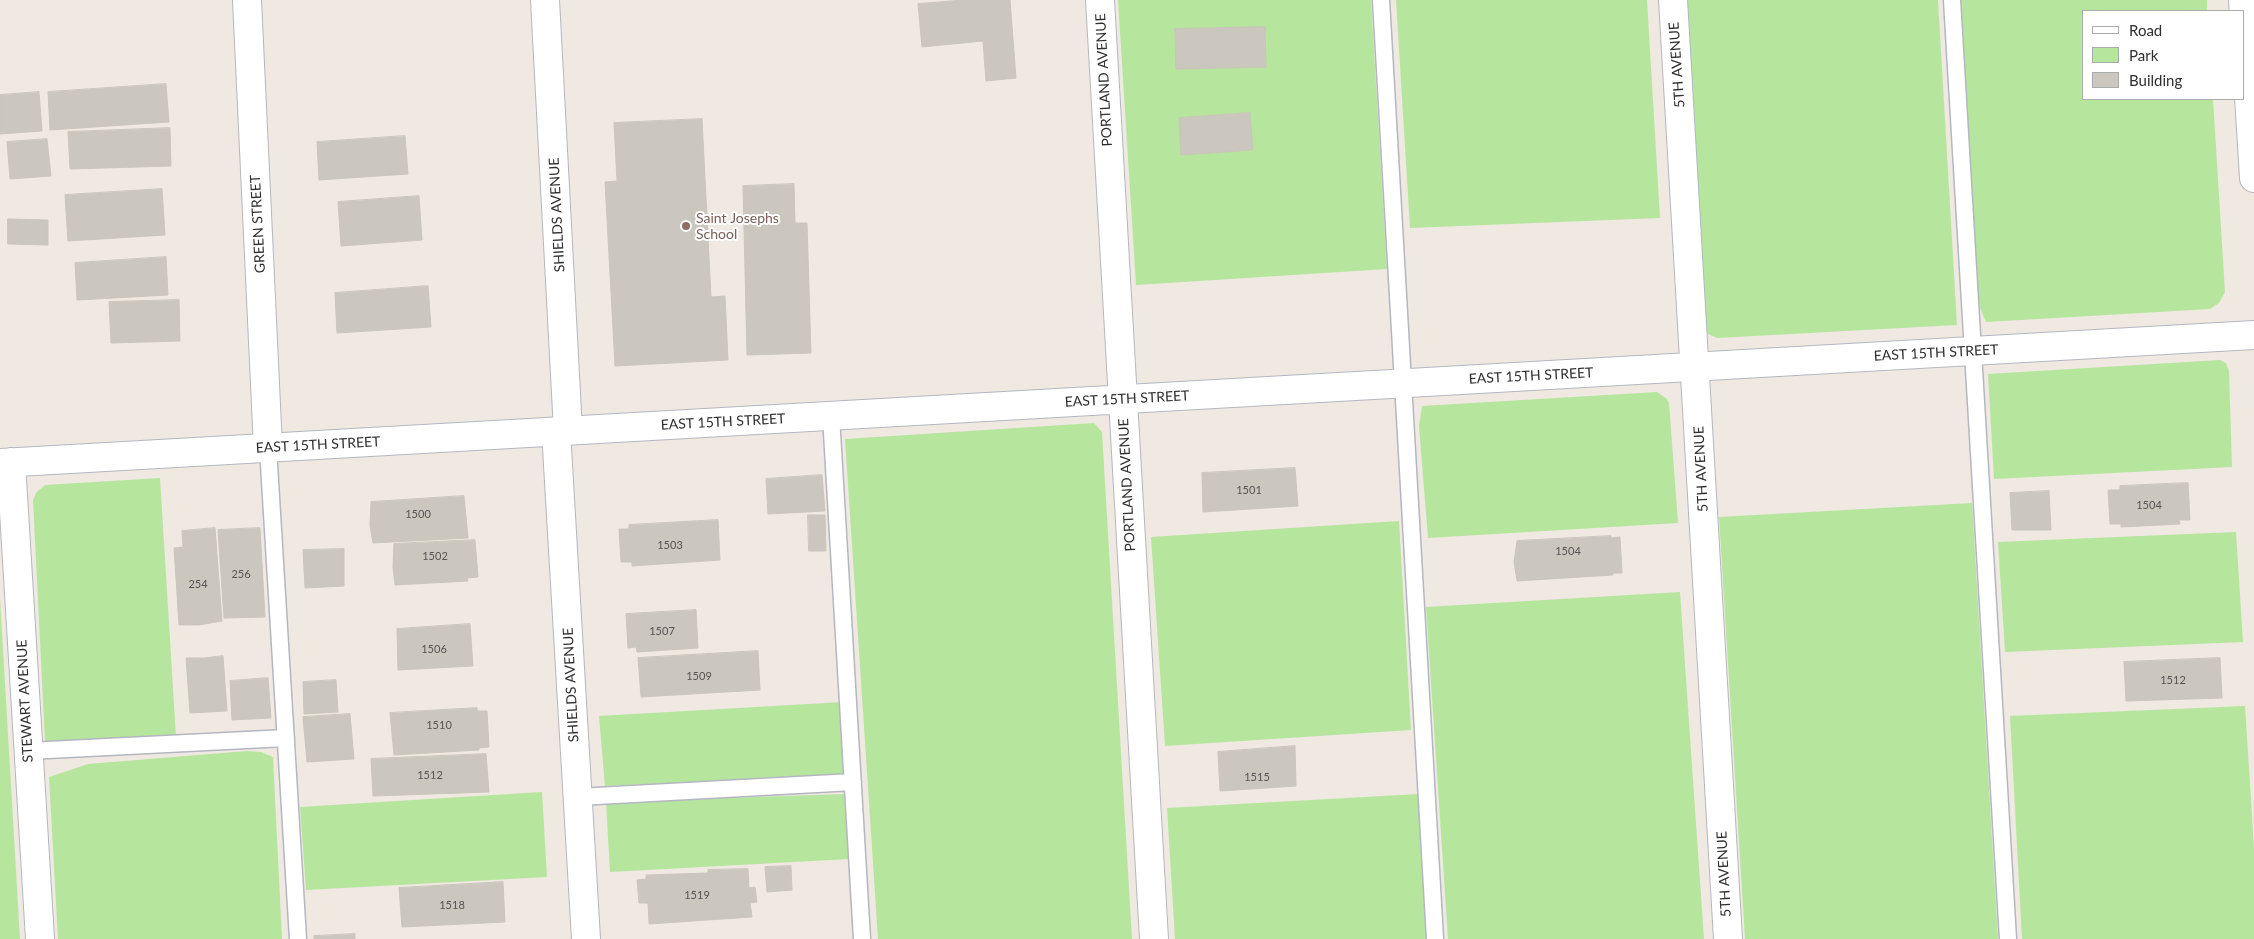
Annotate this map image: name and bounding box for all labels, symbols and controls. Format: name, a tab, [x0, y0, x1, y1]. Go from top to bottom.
legend	[2082, 10, 2244, 100]
street label: PORTLAND AVENUE	[1092, 13, 1116, 147]
text: Road	[2129, 21, 2162, 39]
street label: 5TH AVENUE	[1666, 22, 1688, 108]
text: Park	[2129, 46, 2158, 64]
text: Building	[2129, 71, 2182, 89]
street label: SHIELDS AVENUE	[546, 157, 568, 273]
street label: GREEN STREET	[247, 174, 269, 274]
place label: Saint Josephs School	[696, 210, 779, 242]
marker: Saint Josephs School	[680, 220, 692, 232]
street label: EAST 15TH STREET	[1873, 341, 1999, 365]
street label: EAST 15TH STREET	[1468, 364, 1594, 388]
street label: EAST 15TH STREET	[1064, 387, 1190, 411]
street label: EAST 15TH STREET	[660, 410, 786, 434]
street label: PORTLAND AVENUE	[1115, 418, 1139, 552]
street label: 5TH AVENUE	[1690, 426, 1712, 512]
street label: EAST 15TH STREET	[255, 433, 381, 457]
house number: 1501	[1236, 483, 1262, 497]
house number: 1504	[2136, 498, 2162, 512]
house number: 1500	[405, 507, 431, 521]
house number: 1503	[657, 538, 683, 552]
house number: 1504	[1555, 544, 1581, 558]
house number: 1502	[422, 549, 448, 563]
house number: 256	[231, 567, 251, 581]
house number: 254	[188, 577, 208, 591]
house number: 1507	[649, 624, 675, 638]
street label: SHIELDS AVENUE	[560, 627, 582, 743]
street label: STEWART AVENUE	[13, 639, 37, 763]
house number: 1506	[421, 642, 447, 656]
house number: 1509	[686, 669, 712, 683]
house number: 1512	[2160, 673, 2186, 687]
house number: 1510	[426, 718, 452, 732]
house number: 1512	[417, 768, 443, 782]
house number: 1515	[1244, 770, 1270, 784]
street label: 5TH AVENUE	[1713, 831, 1735, 917]
house number: 1519	[684, 888, 710, 902]
house number: 1518	[439, 898, 465, 912]

